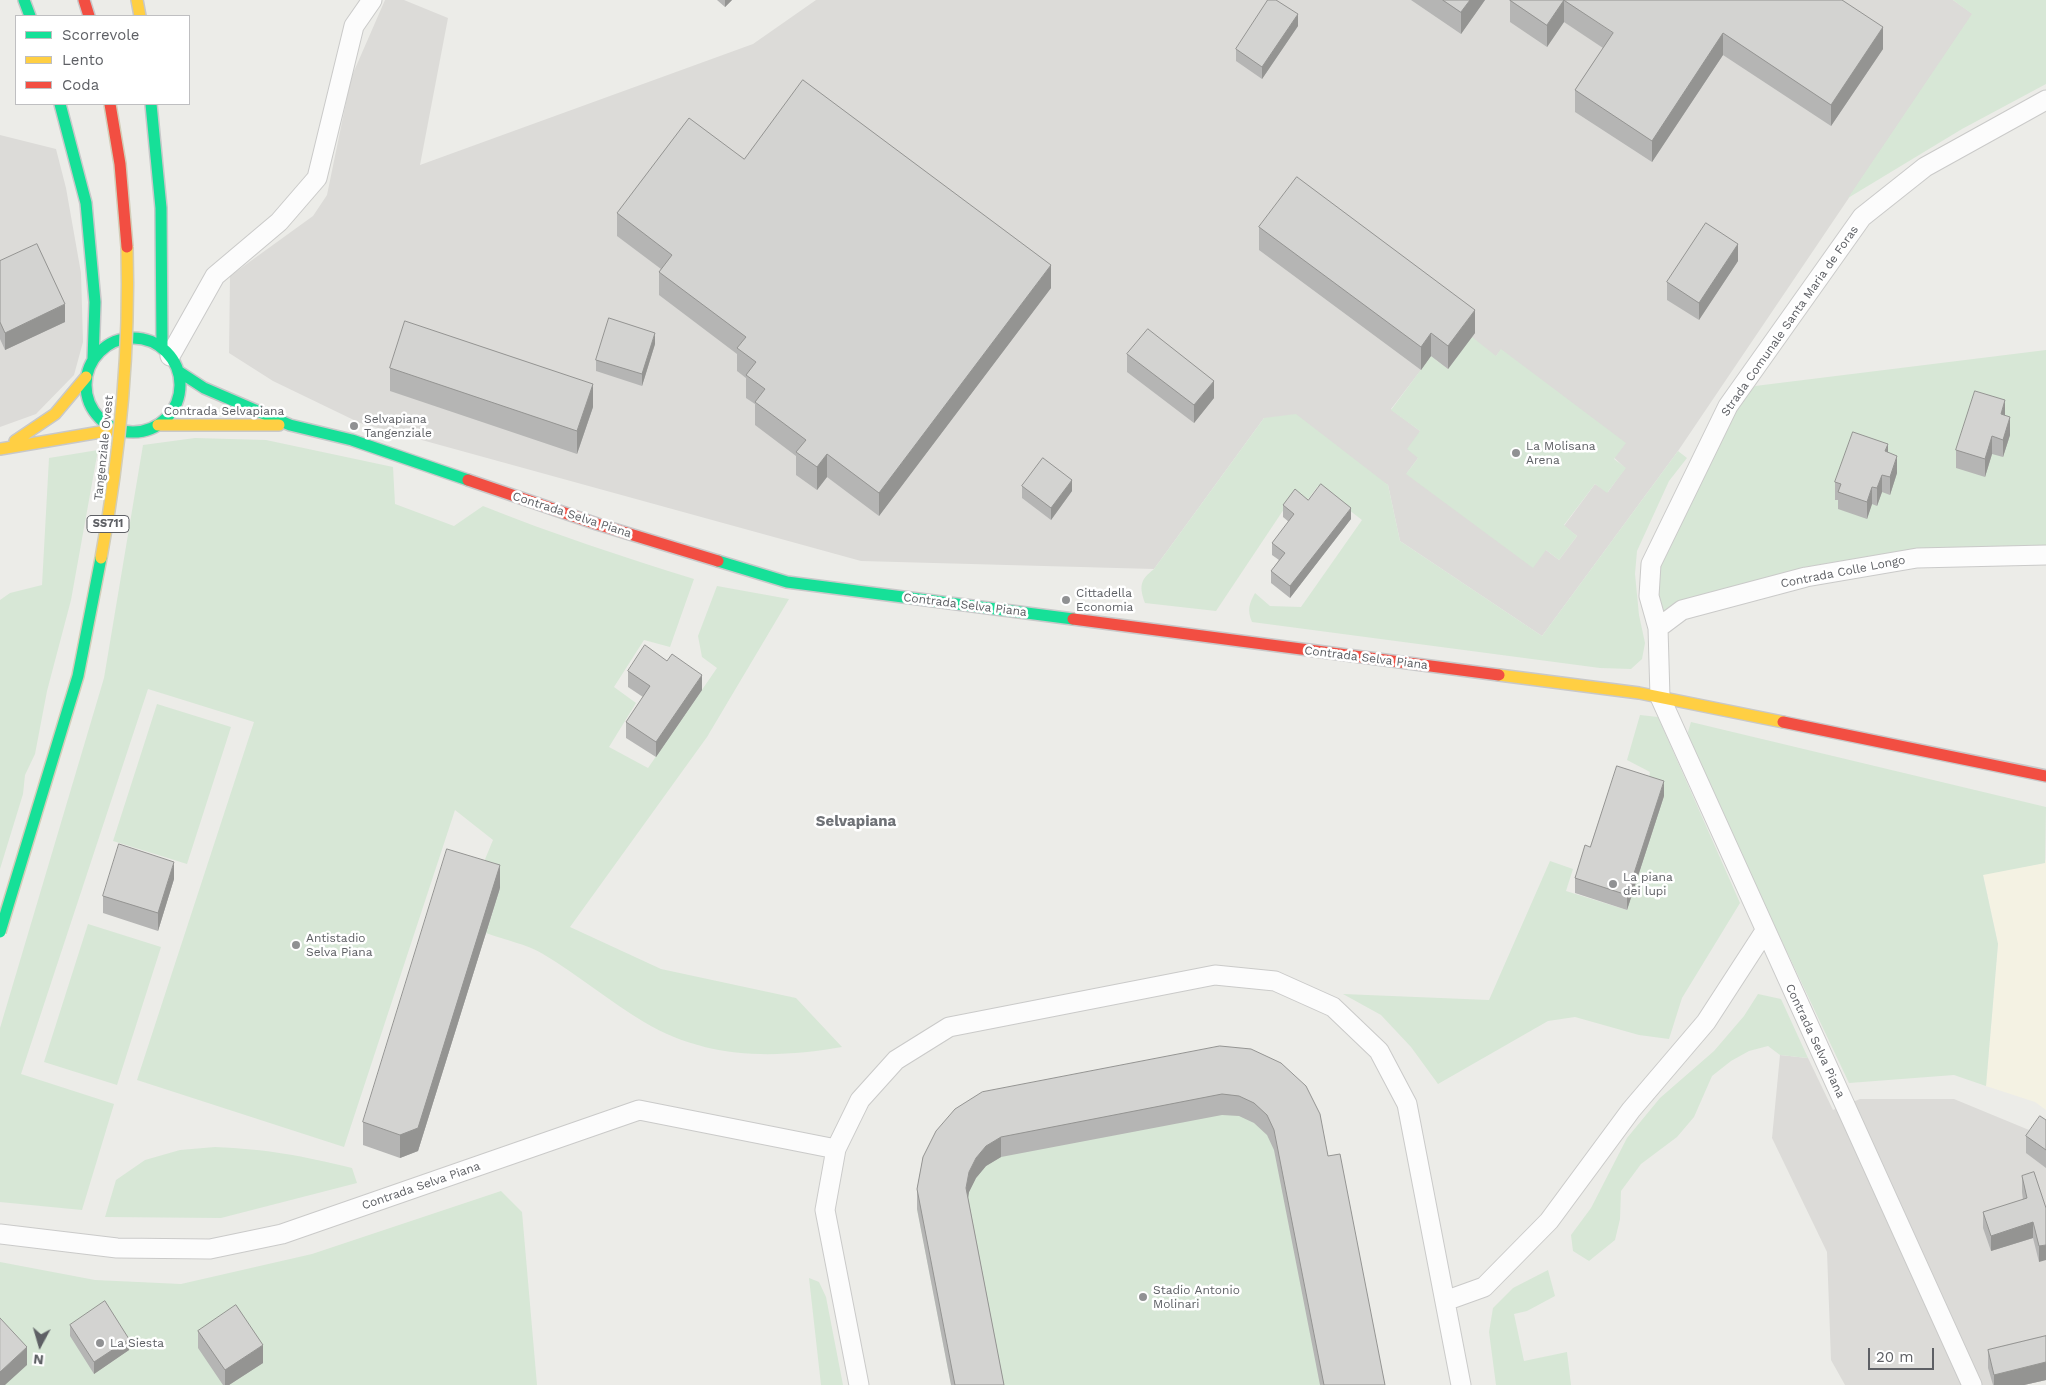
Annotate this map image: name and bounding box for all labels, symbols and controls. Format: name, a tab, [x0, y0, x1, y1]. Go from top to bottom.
legend	[15, 15, 190, 105]
text: Scorrevole	[62, 26, 140, 44]
text: Lento	[62, 51, 104, 69]
text: Coda	[62, 76, 99, 94]
street label: Strada Comunale Santa Maria de Foras	[1718, 223, 1862, 419]
street label: Tangenziale Ovest	[91, 395, 117, 501]
street label: Contrada Selvapiana	[164, 404, 284, 418]
place label: Selvapiana Tangenziale	[364, 412, 432, 440]
marker: Selvapiana Tangenziale	[348, 420, 360, 432]
place label: La Molisana Arena	[1526, 439, 1596, 467]
marker: La Molisana Arena	[1510, 447, 1522, 459]
street label: Contrada Selva Piana	[511, 489, 633, 541]
road number: SS711	[87, 516, 129, 532]
street label: Contrada Colle Longo	[1779, 553, 1907, 591]
place label: Cittadella Economia	[1076, 586, 1133, 614]
street label: Contrada Selva Piana	[902, 590, 1028, 620]
marker: Cittadella Economia	[1060, 594, 1072, 606]
street label: Contrada Selva Piana	[1303, 643, 1429, 673]
district label: Selvapiana	[816, 813, 896, 831]
place label: La piana dei lupi	[1623, 870, 1673, 898]
marker: La piana dei lupi	[1607, 878, 1619, 890]
place label: Antistadio Selva Piana	[306, 931, 373, 959]
marker: Antistadio Selva Piana	[290, 939, 302, 951]
street label: Contrada Selva Piana	[1782, 982, 1848, 1100]
street label: Contrada Selva Piana	[360, 1159, 482, 1213]
place label: Stadio Antonio Molinari	[1153, 1283, 1240, 1311]
marker: Stadio Antonio Molinari	[1137, 1291, 1149, 1303]
north arrow	[15, 1320, 65, 1370]
place label: La Siesta	[110, 1336, 164, 1350]
marker: La Siesta	[94, 1337, 106, 1349]
scale bar	[1871, 1338, 1937, 1370]
text: 20 m	[1876, 1348, 1914, 1366]
text: N	[32, 1351, 44, 1368]

